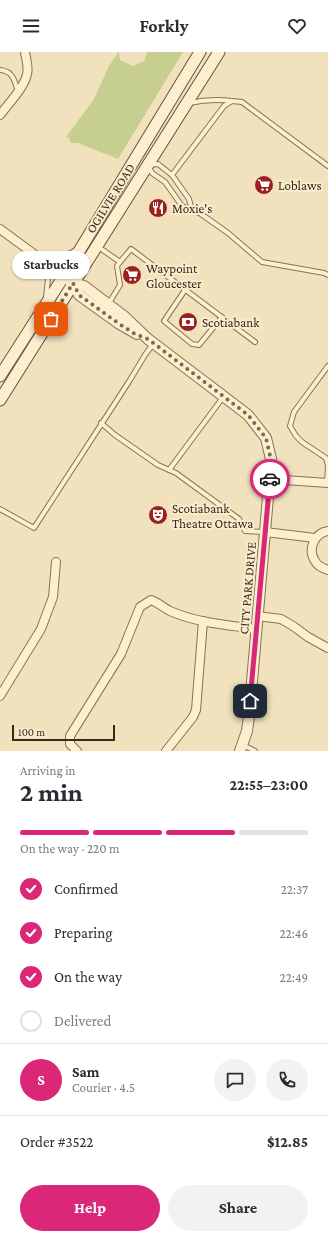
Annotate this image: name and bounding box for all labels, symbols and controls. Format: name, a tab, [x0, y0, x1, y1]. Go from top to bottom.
icon: menu	[20, 15, 42, 37]
icon: heart	[286, 15, 308, 37]
text: Forkly	[139, 16, 189, 36]
street label: OGILVIE ROAD	[83, 161, 138, 236]
supermarket icon: Loblaws	[253, 174, 275, 196]
place label: Loblaws	[278, 178, 322, 193]
restaurant icon: Moxie's	[147, 197, 169, 219]
place label: Moxie's	[172, 201, 212, 216]
callout: Starbucks	[12, 251, 90, 279]
text: Starbucks	[23, 257, 79, 272]
place label: Waypoint Gloucester	[146, 261, 202, 291]
supermarket icon: Waypoint Gloucester	[121, 264, 143, 286]
pin	[34, 302, 68, 336]
icon: bag	[40, 308, 62, 330]
bank icon: Scotiabank	[177, 311, 199, 333]
place label: Scotiabank	[202, 315, 260, 330]
courier	[250, 459, 290, 499]
icon: car	[259, 468, 281, 490]
place label: Scotiabank Theatre Ottawa	[172, 501, 253, 531]
theatre icon: Scotiabank Theatre Ottawa	[147, 504, 169, 526]
street label: CITY PARK DRIVE	[236, 541, 259, 635]
pin	[233, 684, 267, 718]
icon: home	[239, 690, 261, 712]
scale bar	[12, 723, 115, 742]
text: 100 m	[18, 726, 45, 738]
text: Arriving in	[20, 763, 76, 778]
text: 22:55–23:00	[230, 777, 308, 793]
text: 2 min	[20, 778, 83, 807]
text: On the way · 220 m	[20, 841, 120, 856]
icon: check	[20, 878, 42, 900]
text: Confirmed	[54, 881, 118, 897]
text: 22:37	[281, 882, 308, 897]
icon: check	[20, 922, 42, 944]
text: Preparing	[54, 925, 113, 941]
text: 22:46	[279, 926, 308, 941]
icon: check	[20, 966, 42, 988]
text: On the way	[54, 969, 122, 985]
text: 22:49	[280, 970, 308, 985]
text: Delivered	[54, 1013, 111, 1029]
button: chat	[214, 1059, 256, 1101]
button: phone	[266, 1059, 308, 1101]
text: Sam	[72, 1064, 100, 1080]
text: S	[37, 1072, 45, 1088]
text: Courier · 4.5	[72, 1080, 135, 1095]
text: Order #3522	[20, 1134, 93, 1150]
text: $12.85	[267, 1134, 308, 1150]
button: Help	[20, 1185, 160, 1231]
button: Share	[168, 1185, 308, 1231]

